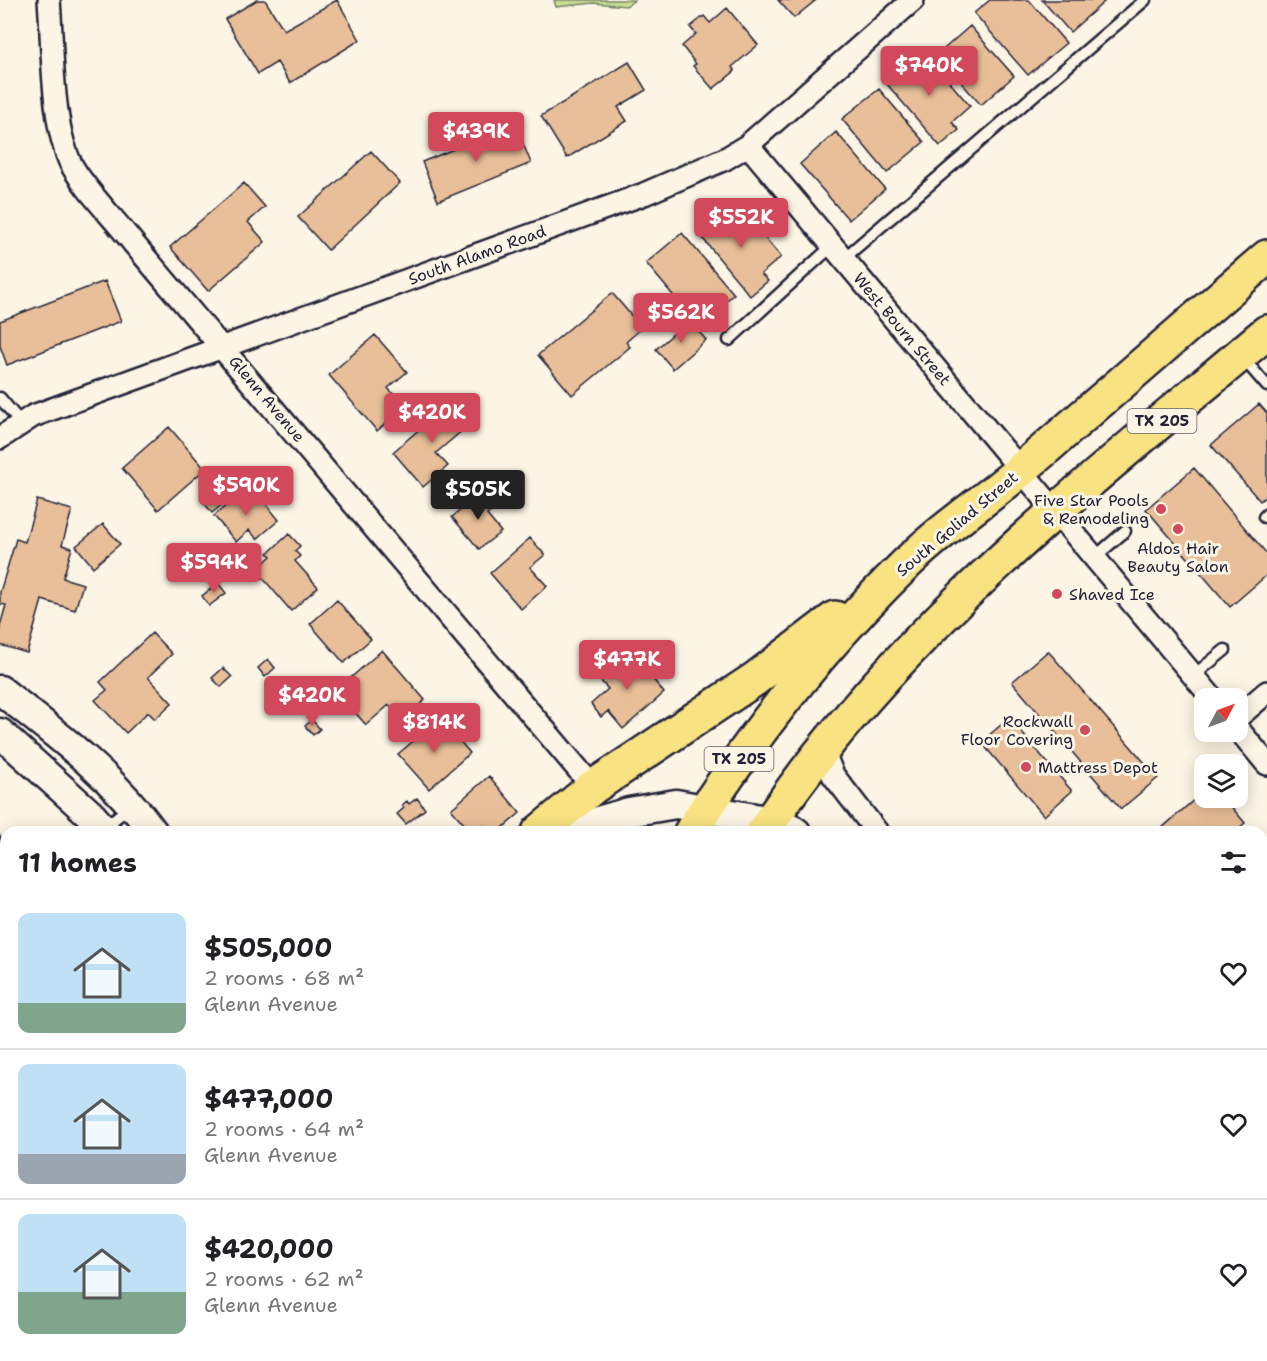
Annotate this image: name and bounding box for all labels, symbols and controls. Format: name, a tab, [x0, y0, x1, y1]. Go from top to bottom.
pin: $740K	[887, 46, 971, 97]
text: $740K	[895, 52, 963, 78]
pin: $439K	[434, 112, 518, 163]
text: $439K	[442, 118, 510, 144]
pin: $552K	[699, 198, 783, 249]
text: $552K	[708, 204, 774, 230]
street label: South Alamo Road	[405, 220, 549, 290]
street label: West Bourn Street	[849, 268, 955, 390]
pin: $562K	[639, 293, 723, 344]
text: $562K	[647, 299, 715, 325]
street label: Glenn Avenue	[225, 351, 309, 447]
pin: $420K	[390, 393, 474, 444]
text: $420K	[398, 399, 466, 425]
road number: TX 205	[1128, 409, 1196, 433]
pin: $590K	[204, 466, 288, 517]
street label: South Goliad Street	[892, 467, 1022, 581]
pin: $505K	[436, 470, 520, 521]
text: $590K	[212, 472, 280, 498]
text: $505K	[445, 476, 511, 502]
place label: Five Star Pools & Remodeling	[1034, 490, 1149, 529]
marker: Five Star Pools & Remodeling	[1154, 502, 1168, 516]
marker: Aldos Hair Beauty Salon	[1171, 522, 1185, 536]
place label: Aldos Hair Beauty Salon	[1127, 538, 1229, 577]
pin: $594K	[172, 543, 256, 594]
text: $594K	[180, 549, 248, 575]
place label: Shaved Ice	[1069, 584, 1155, 605]
marker: Shaved Ice	[1050, 587, 1064, 601]
pin: $477K	[585, 640, 669, 691]
text: $477K	[593, 646, 661, 672]
pin: $420K	[270, 676, 354, 727]
text: $420K	[278, 682, 346, 708]
north arrow	[1194, 688, 1248, 742]
map controls	[1194, 688, 1248, 808]
pin: $814K	[392, 703, 476, 754]
text: $814K	[402, 709, 466, 735]
place label: Rockwall Floor Covering	[961, 711, 1073, 750]
marker: Rockwall Floor Covering	[1078, 723, 1092, 737]
road number: TX 205	[704, 747, 774, 771]
button: layers	[1194, 754, 1248, 808]
place label: Mattress Depot	[1038, 757, 1158, 778]
marker: Mattress Depot	[1019, 760, 1033, 774]
text: 11 homes	[18, 845, 137, 880]
icon: filters	[1217, 846, 1250, 879]
text: $505,000	[204, 930, 332, 965]
icon: home	[66, 937, 138, 1009]
icon: heart	[1217, 957, 1250, 990]
text: 2 rooms · 68 m²	[204, 965, 364, 991]
text: Glenn Avenue	[204, 991, 338, 1017]
text: $477,000	[204, 1081, 333, 1116]
icon: home	[66, 1088, 138, 1160]
icon: heart	[1217, 1108, 1250, 1141]
text: 2 rooms · 64 m²	[204, 1116, 364, 1142]
text: Glenn Avenue	[204, 1142, 338, 1168]
text: $420,000	[204, 1231, 334, 1266]
icon: home	[66, 1238, 138, 1310]
icon: heart	[1217, 1258, 1250, 1291]
text: 2 rooms · 62 m²	[204, 1266, 364, 1292]
text: Glenn Avenue	[204, 1292, 338, 1318]

